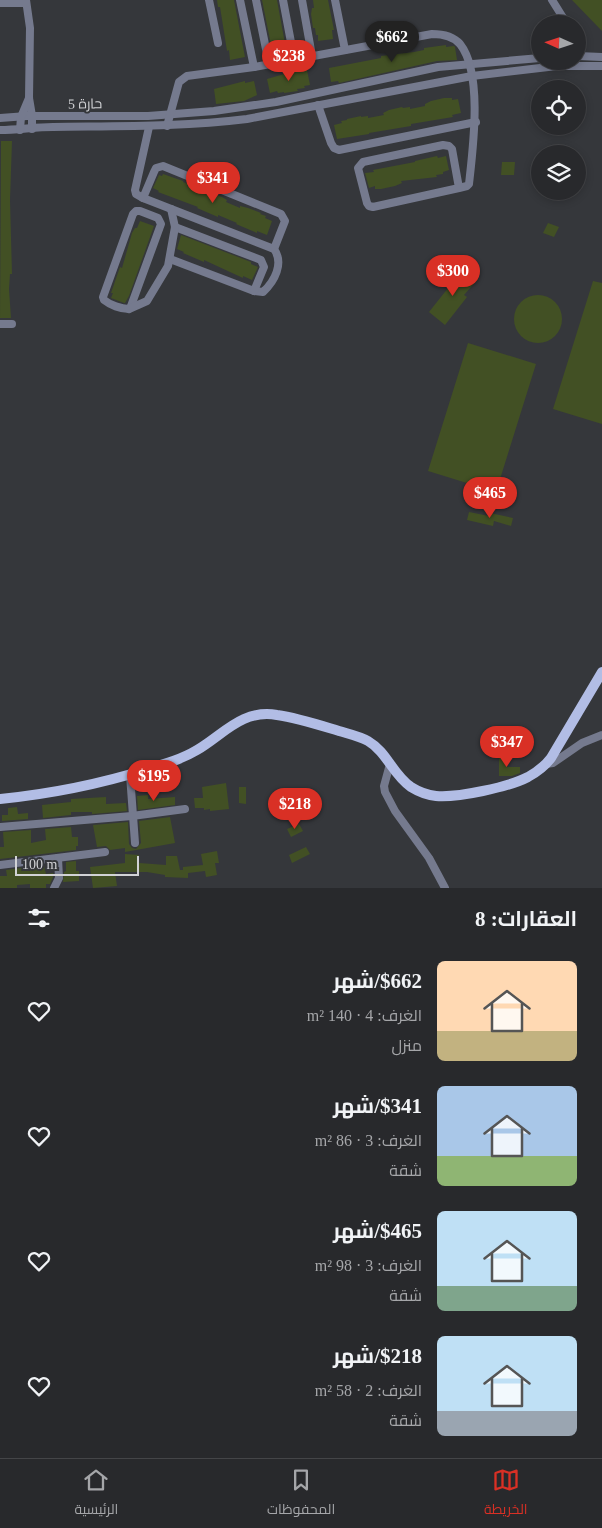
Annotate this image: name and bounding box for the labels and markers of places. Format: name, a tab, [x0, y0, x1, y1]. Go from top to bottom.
pin: $662	[362, 20, 422, 63]
pin: $238	[259, 39, 319, 82]
pin: $341	[183, 162, 243, 204]
pin: $300	[423, 254, 483, 297]
pin: $465	[460, 476, 520, 519]
pin: $347	[477, 726, 537, 768]
pin: $195	[124, 760, 184, 802]
pin: $218	[265, 788, 325, 830]

